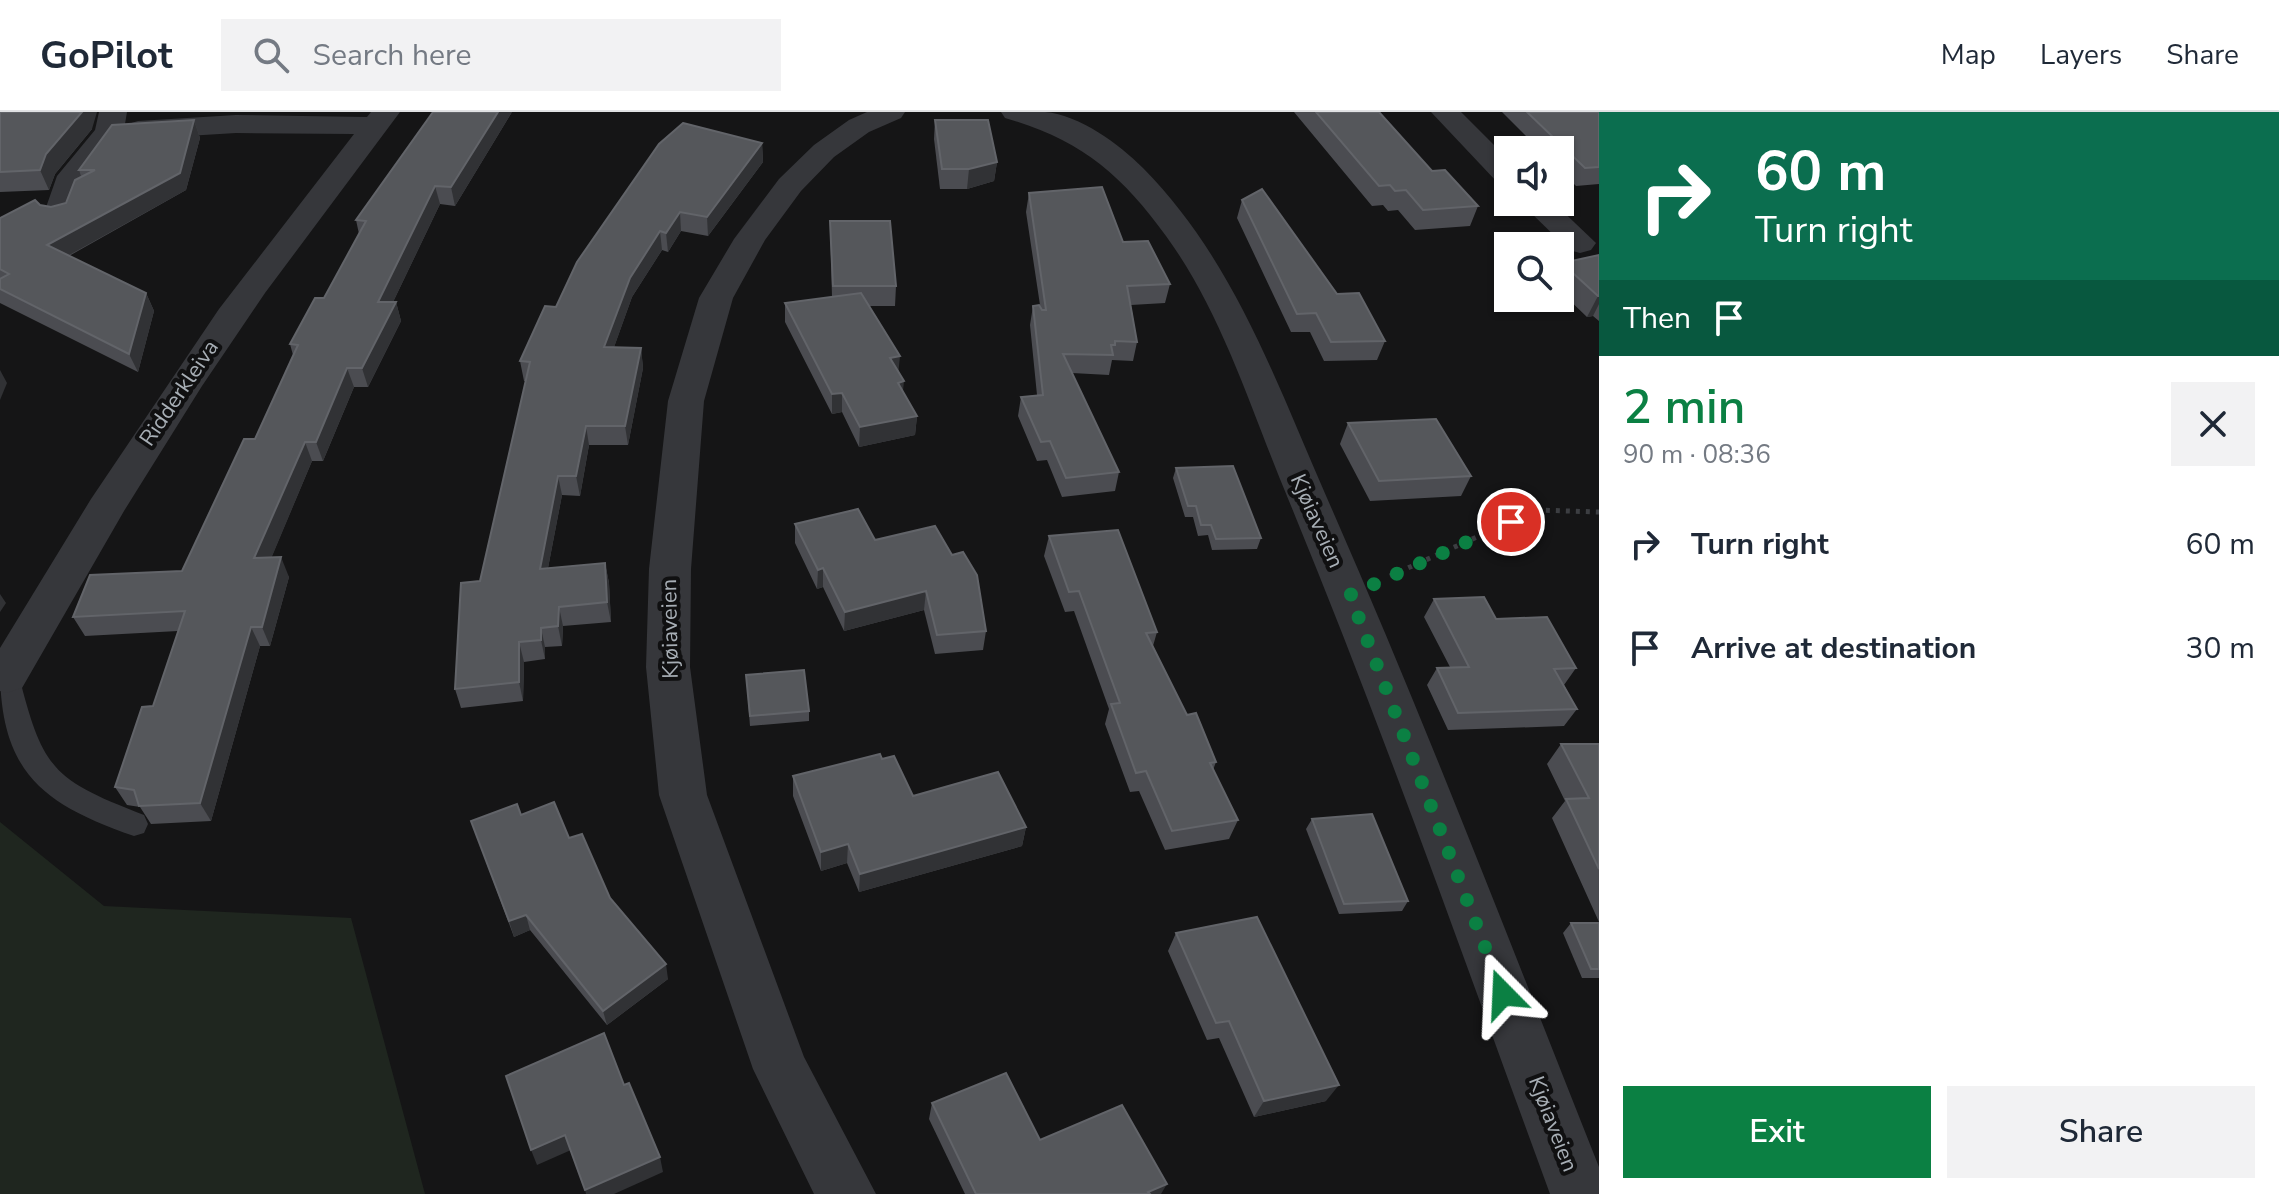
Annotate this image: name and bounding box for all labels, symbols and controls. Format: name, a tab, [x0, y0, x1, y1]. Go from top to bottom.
search box	[221, 19, 781, 91]
text: GoPilot	[40, 30, 173, 81]
icon: search	[249, 33, 293, 77]
text: Search here	[313, 35, 472, 76]
text: Map	[1941, 36, 1996, 74]
text: Layers	[2040, 36, 2122, 74]
text: Share	[2166, 36, 2239, 74]
text: 60 m	[1755, 133, 1886, 210]
map controls	[1494, 136, 1574, 312]
button: sound	[1494, 136, 1574, 216]
icon: right	[1623, 144, 1727, 248]
text: Turn right	[1755, 206, 1912, 255]
button: search	[1494, 232, 1574, 312]
icon: arrive	[1707, 296, 1751, 340]
text: Then	[1623, 298, 1691, 339]
street label: Ridderkleiva	[132, 334, 226, 452]
text: 2 min	[1623, 374, 1745, 440]
button: close	[2171, 382, 2255, 466]
text: 90 m · 08:36	[1623, 437, 1771, 472]
street label: Kjøiaveien	[1283, 469, 1351, 573]
pin	[1477, 488, 1545, 556]
icon: arrive	[1489, 500, 1533, 544]
icon: right	[1623, 522, 1667, 566]
text: Turn right	[1691, 524, 1829, 565]
text: 60 m	[2186, 524, 2255, 565]
street label: Kjøiaveien	[654, 579, 686, 679]
icon: arrive	[1623, 626, 1667, 670]
text: Arrive at destination	[1691, 628, 1976, 669]
text: 30 m	[2186, 628, 2255, 669]
position arrow	[1461, 952, 1545, 1036]
street label: Kjøiaveien	[1521, 1072, 1585, 1176]
button: Exit	[1623, 1086, 1931, 1178]
button: Share	[1947, 1086, 2255, 1178]

